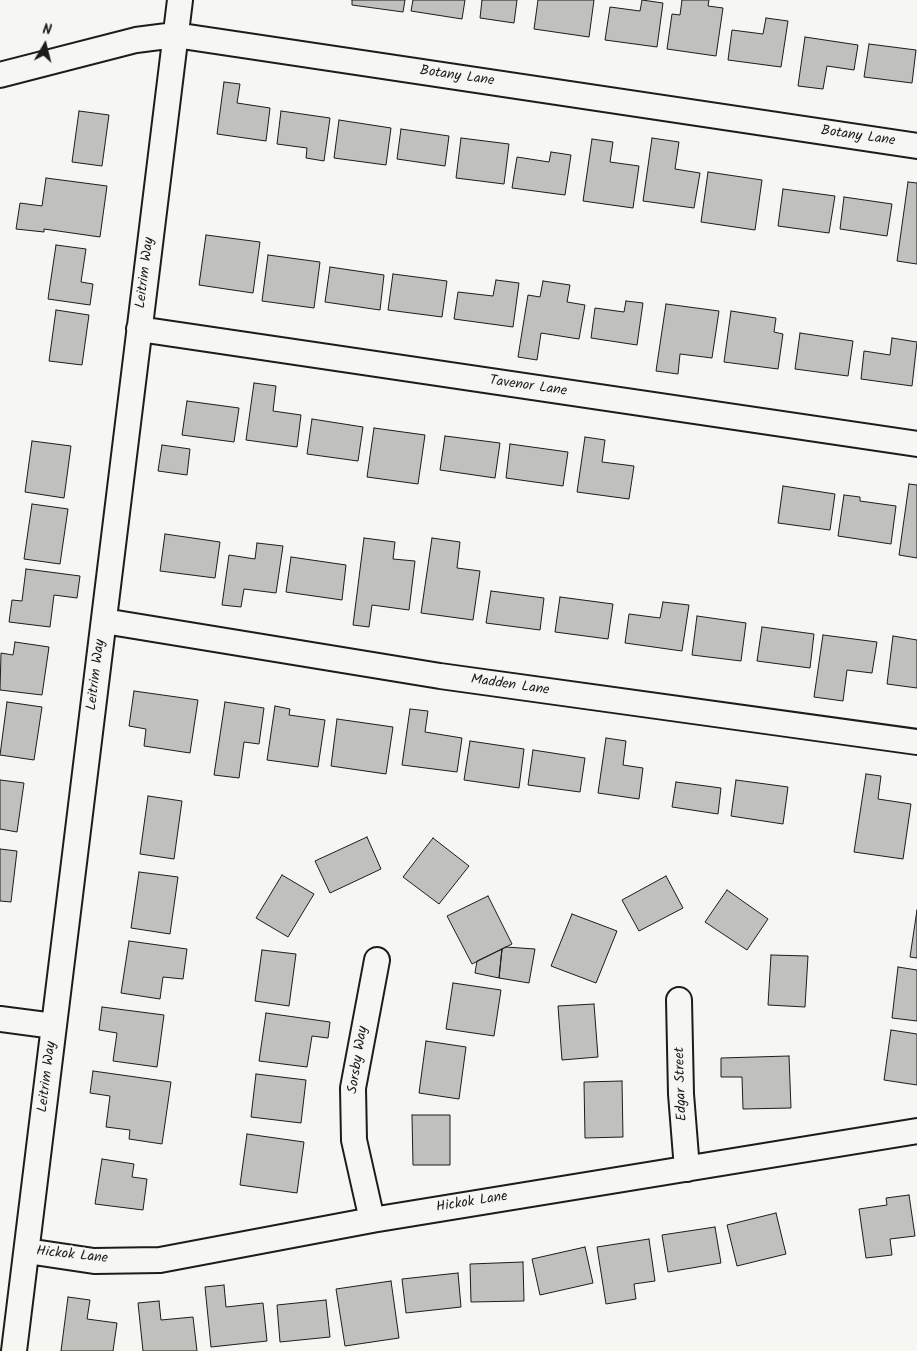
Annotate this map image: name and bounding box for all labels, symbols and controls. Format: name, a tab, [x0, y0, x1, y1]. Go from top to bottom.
text: N	[41, 19, 53, 42]
north arrow	[20, 20, 70, 70]
street label: Botany Lane	[419, 63, 495, 91]
street label: Botany Lane	[820, 123, 896, 151]
street label: Leitrim Way	[133, 236, 159, 310]
street label: Tavenor Lane	[488, 373, 568, 401]
street label: Leitrim Way	[84, 638, 110, 712]
street label: Madden Lane	[470, 672, 550, 700]
street label: Sorsby Way	[345, 1025, 373, 1095]
street label: Leitrim Way	[35, 1040, 61, 1114]
street label: Edgar Street	[672, 1047, 692, 1121]
street label: Hickok Lane	[435, 1189, 509, 1217]
street label: Hickok Lane	[35, 1244, 109, 1268]

